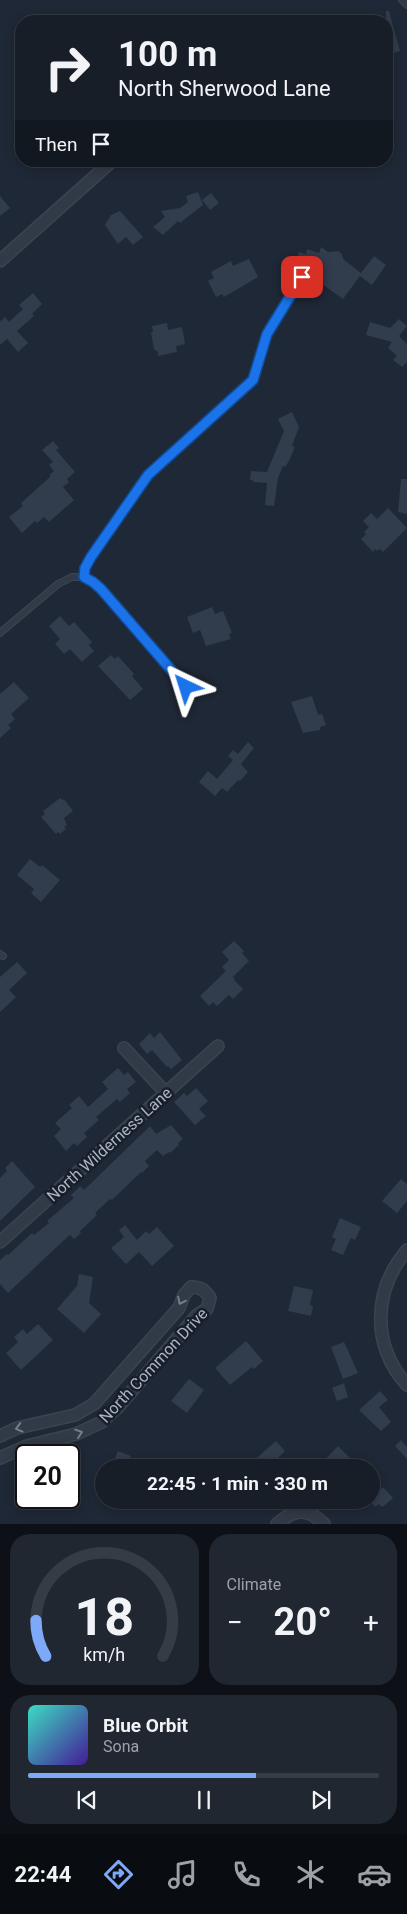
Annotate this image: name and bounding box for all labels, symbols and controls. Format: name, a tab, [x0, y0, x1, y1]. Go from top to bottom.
text: 100 m	[118, 34, 217, 75]
icon: right	[35, 35, 100, 100]
text: North Sherwood Lane	[118, 76, 331, 101]
icon: arrive	[87, 130, 115, 158]
text: Then	[35, 133, 77, 156]
pin	[281, 256, 323, 298]
icon: arrive	[288, 263, 316, 291]
position arrow	[159, 660, 211, 712]
street label: North Wilderness Lane	[43, 1083, 176, 1206]
one-way arrow	[177, 1296, 188, 1305]
street label: North Common Drive	[95, 1304, 211, 1427]
one-way arrow	[15, 1422, 23, 1433]
one-way arrow	[75, 1429, 83, 1439]
speed limit sign: 20	[15, 1444, 80, 1509]
text: 22:45 · 1 min · 330 m	[147, 1472, 328, 1495]
text: Climate	[227, 1575, 281, 1594]
text: 18	[74, 1587, 134, 1648]
text: 20°	[274, 1600, 332, 1644]
text: −	[227, 1606, 243, 1639]
text: +	[363, 1606, 379, 1639]
text: km/h	[83, 1644, 125, 1665]
text: Blue Orbit	[103, 1714, 188, 1737]
text: Sona	[103, 1737, 139, 1756]
icon: previous	[73, 1786, 101, 1814]
icon: pause	[190, 1786, 218, 1814]
icon: next	[307, 1786, 335, 1814]
icon: directions	[101, 1857, 136, 1892]
icon: music	[165, 1857, 200, 1892]
icon: phone	[229, 1857, 264, 1892]
icon: climate	[293, 1857, 328, 1892]
icon: car	[357, 1857, 392, 1892]
text: 22:44	[15, 1862, 71, 1887]

